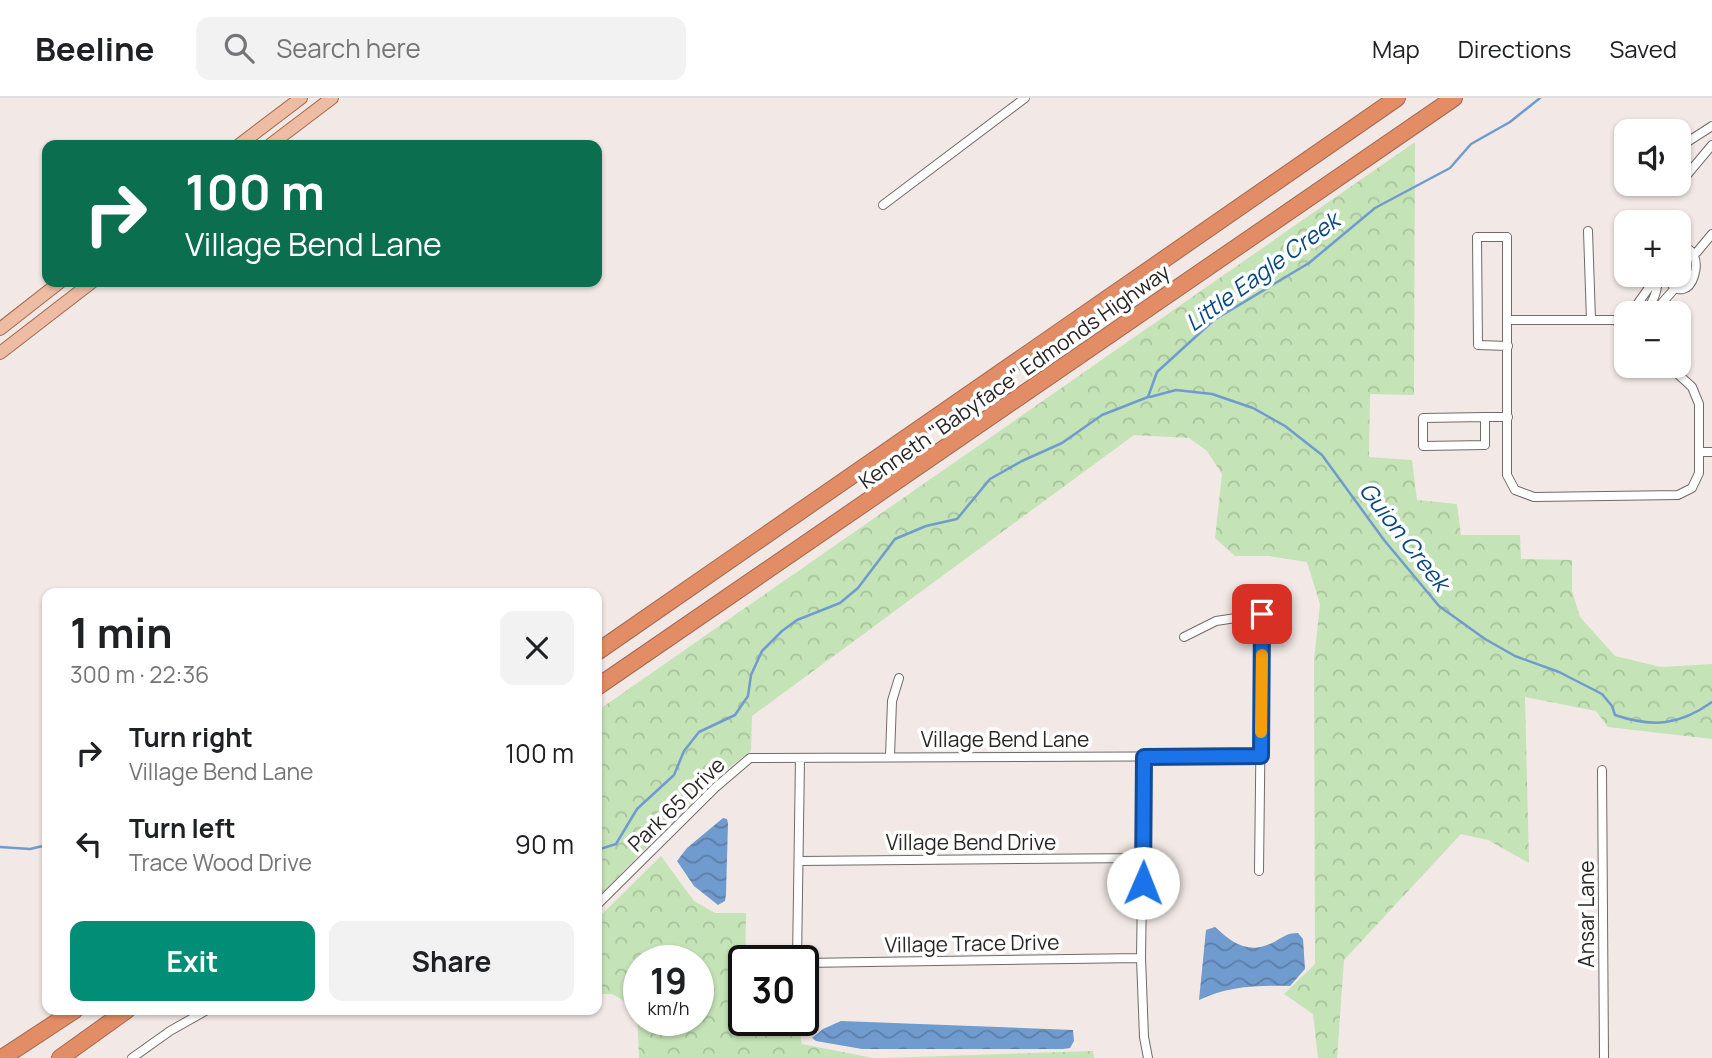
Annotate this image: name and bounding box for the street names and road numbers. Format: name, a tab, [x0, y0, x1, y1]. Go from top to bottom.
street label: Kenneth "Babyface" Edmonds Highway	[853, 257, 1175, 495]
street label: Village Bend Lane	[921, 725, 1089, 753]
street label: Park 65 Drive	[621, 751, 731, 857]
street label: Village Bend Drive	[886, 828, 1056, 856]
street label: Ansar Lane	[1572, 860, 1600, 968]
street label: Village Trace Drive	[884, 927, 1060, 959]

